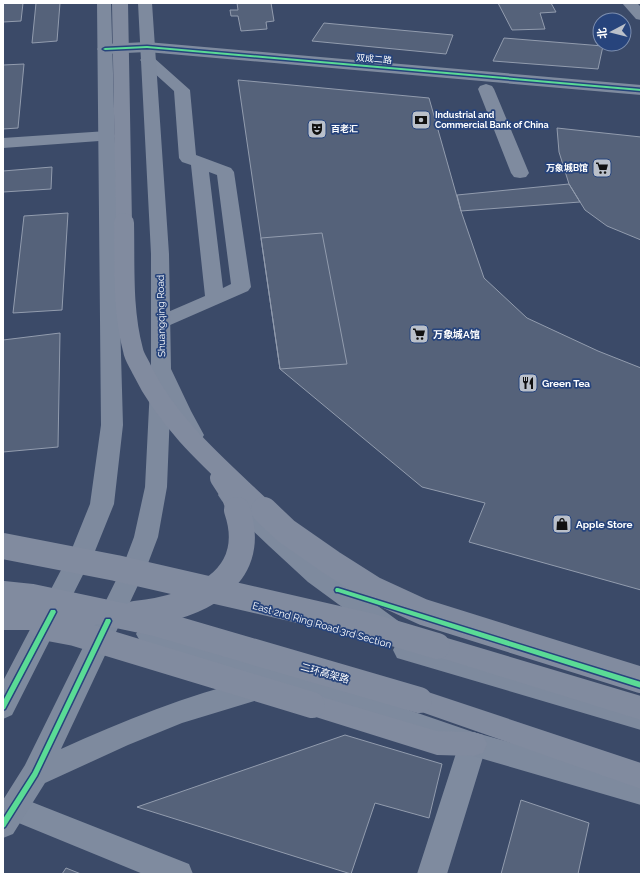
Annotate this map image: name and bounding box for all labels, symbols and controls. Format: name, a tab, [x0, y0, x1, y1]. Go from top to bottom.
north arrow	[592, 12, 632, 52]
text: 北	[595, 27, 610, 39]
street label: 双成二路	[356, 52, 392, 66]
bank icon: Industrial and Commercial Bank of China	[410, 109, 432, 131]
place label: Industrial and Commercial Bank of China	[435, 110, 549, 130]
theatre icon: 百老汇	[306, 118, 328, 140]
place label: 百老汇	[331, 124, 358, 134]
supermarket icon: 万象城B馆	[591, 157, 613, 179]
place label: 万象城B馆	[546, 162, 588, 173]
street label: Shuangqing Road	[155, 275, 167, 357]
supermarket icon: 万象城A馆	[408, 323, 430, 345]
place label: 万象城A馆	[433, 328, 480, 340]
restaurant icon: Green Tea	[517, 372, 539, 394]
place label: Green Tea	[542, 378, 590, 389]
shop icon: Apple Store	[551, 513, 573, 535]
place label: Apple Store	[576, 519, 633, 530]
street label: East 2nd Ring Road 3rd Section	[251, 600, 393, 650]
street label: 二环高架路	[299, 661, 351, 685]

